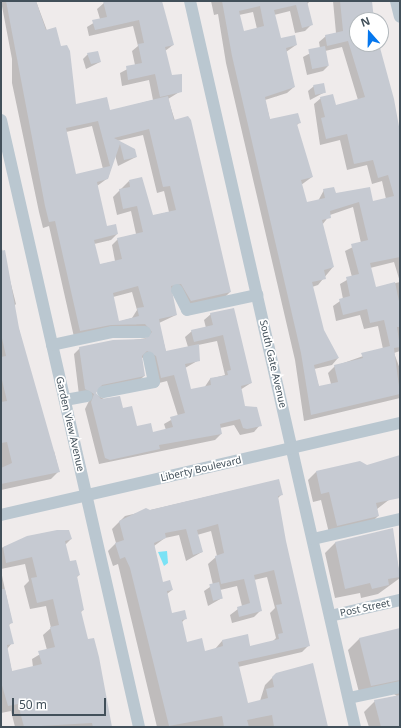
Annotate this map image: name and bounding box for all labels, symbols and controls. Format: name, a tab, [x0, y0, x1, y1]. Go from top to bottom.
north arrow	[349, 12, 389, 52]
text: N	[358, 13, 372, 30]
street label: South Gate Avenue	[257, 319, 289, 409]
street label: Garden View Avenue	[53, 375, 87, 473]
street label: Liberty Boulevard	[159, 454, 243, 484]
street label: Post Street	[339, 597, 391, 619]
scale bar	[14, 690, 108, 716]
text: 50 m	[19, 696, 47, 713]

